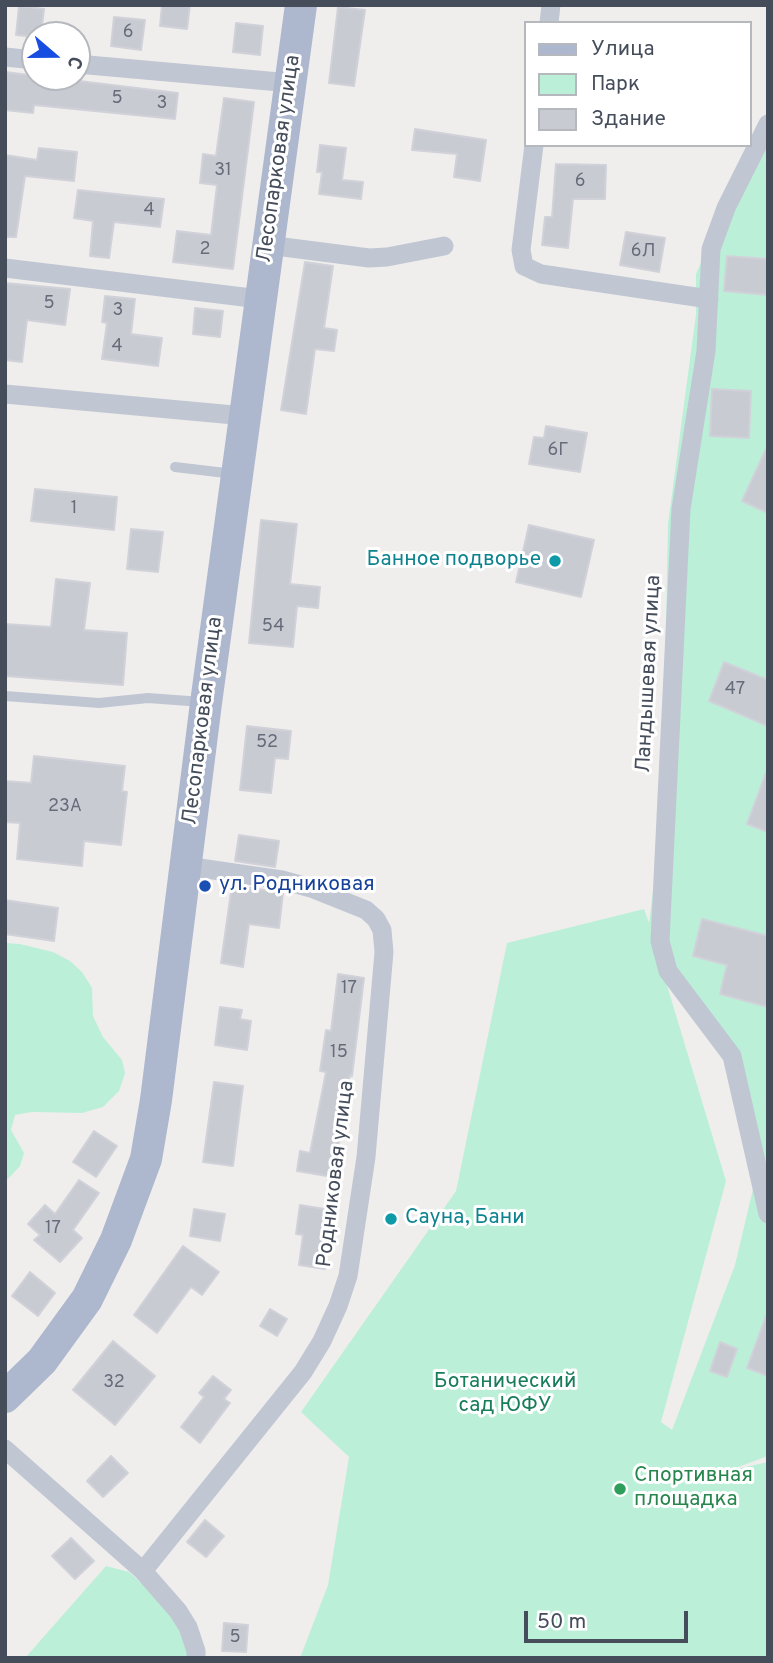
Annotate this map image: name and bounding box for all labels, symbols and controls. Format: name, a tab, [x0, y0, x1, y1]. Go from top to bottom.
north arrow	[21, 21, 91, 91]
legend	[524, 21, 752, 147]
house number: 6	[123, 22, 133, 44]
text: Улица	[591, 36, 655, 63]
text: С	[61, 53, 87, 72]
street label: Лесопарковая улица	[253, 54, 307, 264]
text: Парк	[591, 71, 640, 98]
house number: 5	[111, 88, 123, 110]
house number: 3	[157, 93, 167, 115]
text: Здание	[591, 106, 666, 133]
house number: 31	[214, 160, 232, 182]
house number: 6	[575, 171, 585, 193]
house number: 4	[143, 200, 155, 222]
house number: 2	[199, 239, 211, 261]
house number: 6Л	[631, 241, 655, 263]
house number: 5	[43, 293, 55, 315]
house number: 3	[113, 300, 123, 322]
house number: 4	[111, 336, 123, 358]
house number: 6Г	[547, 440, 569, 462]
house number: 1	[71, 498, 77, 520]
place label: Банное подворье	[367, 548, 541, 574]
marker: Банное подворье	[547, 553, 563, 569]
street label: Ландышевая улица	[632, 574, 668, 774]
street label: Лесопарковая улица	[179, 616, 229, 826]
house number: 54	[262, 616, 284, 638]
house number: 47	[725, 679, 745, 701]
house number: 52	[256, 732, 278, 754]
house number: 23А	[48, 796, 82, 818]
place label: ул. Родниковая	[219, 873, 375, 899]
marker: ул. Родниковая	[197, 878, 213, 894]
house number: 17	[341, 978, 357, 1000]
house number: 15	[330, 1042, 348, 1064]
street label: Родниковая улица	[313, 1079, 361, 1269]
place label: Сауна, Бани	[405, 1206, 525, 1232]
marker: Сауна, Бани	[383, 1211, 399, 1227]
house number: 17	[45, 1218, 61, 1240]
park label: Ботанический сад ЮФУ	[434, 1370, 576, 1420]
house number: 32	[103, 1372, 125, 1394]
place label: Спортивная площадка	[634, 1464, 753, 1514]
marker: Спортивная площадка	[612, 1481, 628, 1497]
scale bar	[528, 1596, 692, 1640]
text: 50 m	[537, 1609, 586, 1636]
house number: 5	[229, 1627, 241, 1649]

